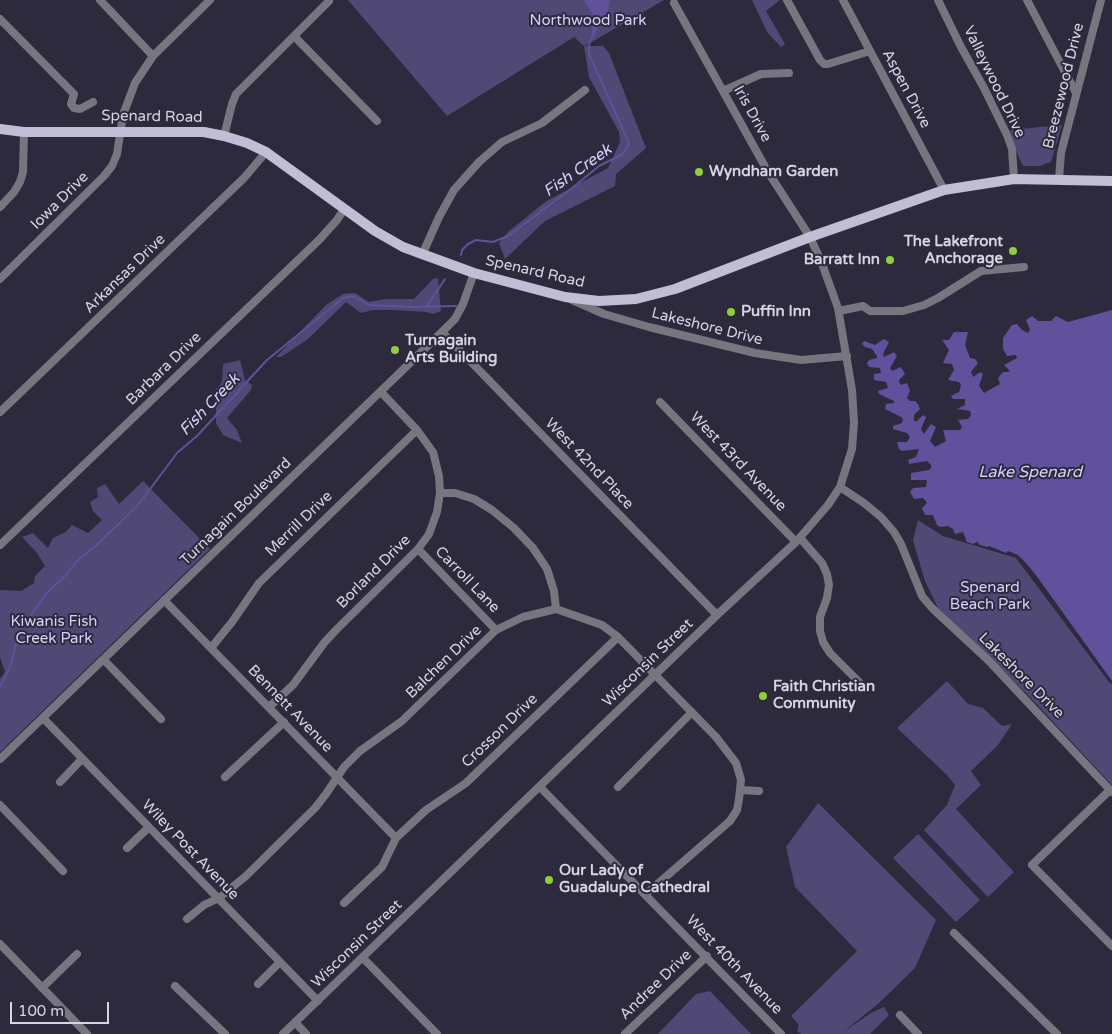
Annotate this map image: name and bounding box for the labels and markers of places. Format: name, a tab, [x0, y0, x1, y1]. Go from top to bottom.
place label: Wyndham Garden	[709, 163, 838, 181]
marker: Wyndham Garden	[693, 166, 705, 178]
place label: The Lakefront Anchorage	[904, 233, 1003, 268]
marker: The Lakefront Anchorage	[1007, 245, 1019, 257]
place label: Barratt Inn	[804, 251, 880, 269]
marker: Barratt Inn	[884, 254, 896, 266]
place label: Puffin Inn	[741, 303, 811, 321]
marker: Puffin Inn	[725, 306, 737, 318]
place label: Turnagain Arts Building	[405, 332, 497, 367]
marker: Turnagain Arts Building	[389, 344, 401, 356]
place label: Faith Christian Community	[773, 678, 875, 713]
marker: Faith Christian Community	[757, 690, 769, 702]
place label: Our Lady of Guadalupe Cathedral	[559, 862, 710, 897]
marker: Our Lady of Guadalupe Cathedral	[543, 874, 555, 886]

